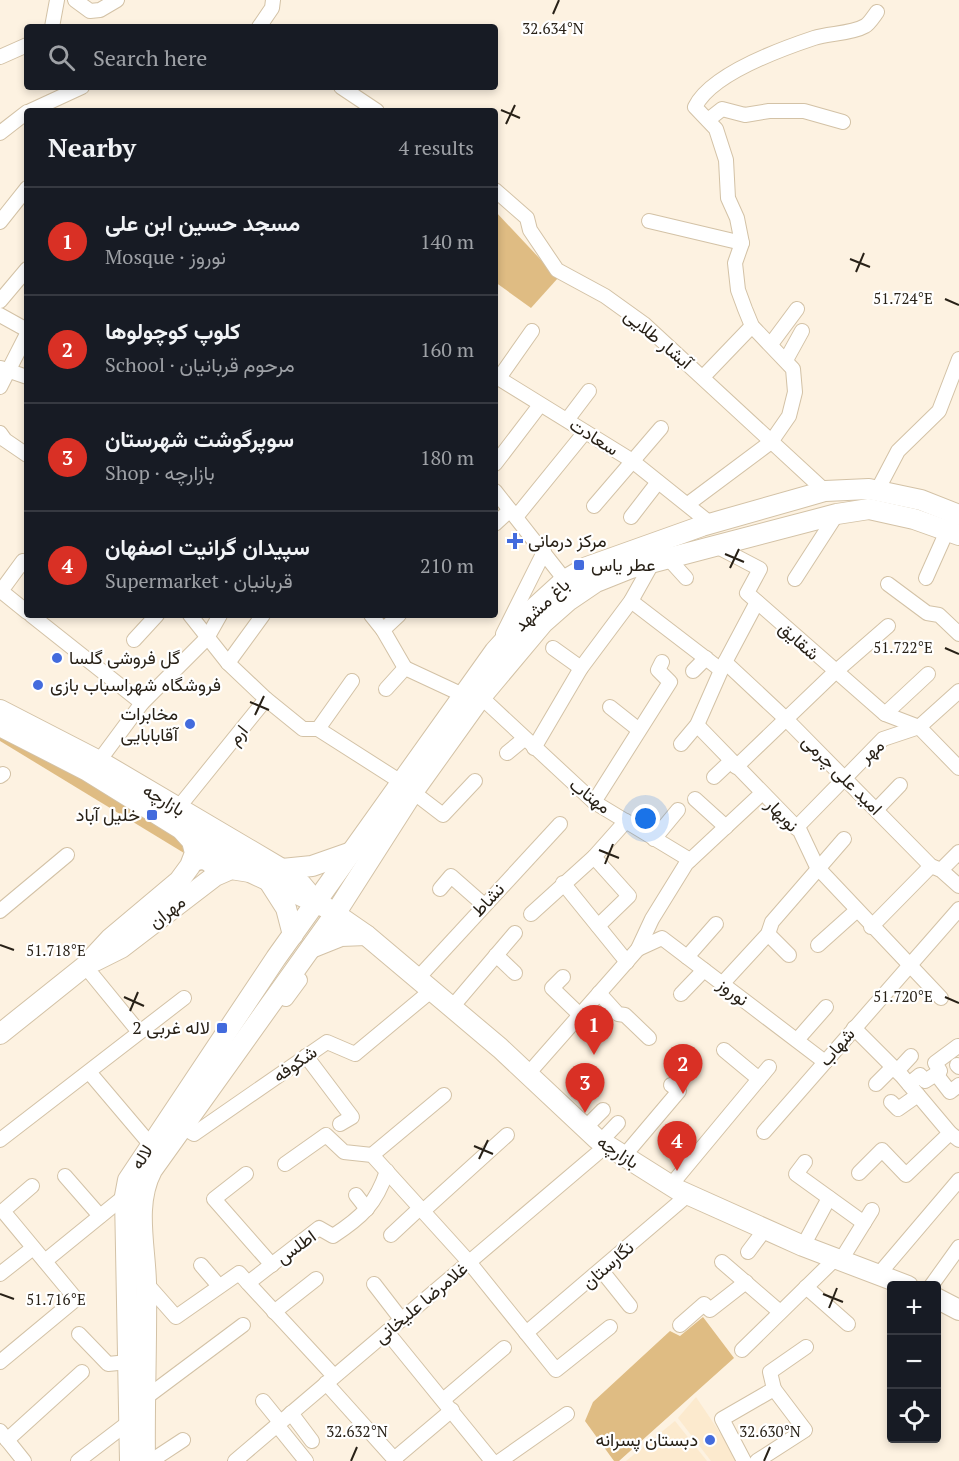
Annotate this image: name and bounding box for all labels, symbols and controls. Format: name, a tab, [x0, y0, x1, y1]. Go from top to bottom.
text: 32.634°N	[522, 18, 584, 38]
search box	[24, 24, 498, 90]
icon: search	[45, 41, 78, 74]
text: Search here	[93, 43, 207, 72]
text: Nearby	[48, 130, 136, 164]
text: 4 results	[399, 134, 474, 161]
text: مسجد حسین ابن علی	[105, 208, 300, 237]
text: 1	[62, 228, 73, 255]
text: 140 m	[420, 228, 474, 255]
text: Mosque · نوروز	[105, 243, 226, 270]
text: 51.724°E	[873, 288, 933, 308]
street label: آبشار طلایی	[619, 303, 699, 375]
text: کلوپ کوچولوها	[105, 316, 240, 345]
text: 2	[62, 336, 73, 363]
text: 160 m	[420, 336, 474, 363]
text: School · مرحوم قربانیان	[105, 351, 295, 378]
street label: سعادت	[565, 412, 624, 461]
text: سوپرگوشت شهرستان	[105, 424, 294, 453]
text: 3	[62, 444, 73, 471]
text: 180 m	[420, 444, 474, 471]
text: Shop · بازارچه	[105, 459, 215, 486]
place label: مرکز درمانی	[528, 528, 607, 552]
text: سپیدان گرانیت اصفهان	[105, 532, 310, 561]
marker: مرکز درمانی	[506, 532, 524, 550]
text: 4	[62, 552, 73, 579]
text: 210 m	[420, 552, 474, 579]
place label: عطر یاس	[591, 552, 655, 576]
marker: عطر یاس	[572, 558, 586, 572]
text: Supermarket · قربانیان	[105, 567, 293, 594]
street label: باغ مشهد	[508, 572, 575, 637]
street label: شقایق	[774, 615, 825, 665]
text: 51.722°E	[873, 637, 933, 657]
place label: گل فروشی گلسا	[69, 645, 180, 669]
marker: گل فروشی گلسا	[50, 651, 64, 665]
place label: فروشگاه شهراسباب بازی	[50, 672, 221, 696]
marker: فروشگاه شهراسباب بازی	[31, 678, 45, 692]
place label: مخابرات آقابابایی	[120, 701, 180, 746]
marker: مخابرات آقابابایی	[183, 717, 197, 731]
street label: ارم	[222, 719, 254, 750]
street label: امید علی چرمی	[797, 729, 888, 820]
street label: مهر	[853, 733, 889, 768]
street label: مهتاب	[565, 772, 616, 819]
street label: بازارچه	[138, 777, 190, 822]
street label: نوبهار	[760, 791, 805, 836]
place label: خلیل آباد	[76, 802, 140, 826]
your location	[631, 804, 660, 833]
marker: خلیل آباد	[145, 808, 159, 822]
street label: نشاط	[465, 877, 509, 922]
street label: مهران	[143, 889, 190, 933]
text: 51.718°E	[26, 940, 86, 960]
street label: نوروز	[712, 971, 754, 1011]
text: 51.720°E	[873, 986, 933, 1006]
pin: 1	[574, 1006, 614, 1055]
place label: لاله غربی 2	[132, 1015, 210, 1039]
marker: لاله غربی 2	[215, 1021, 229, 1035]
street label: شهاب	[813, 1022, 860, 1071]
street label: شکوفه	[267, 1039, 321, 1087]
pin: 2	[664, 1044, 702, 1094]
pin: 3	[566, 1064, 604, 1113]
pin: 4	[658, 1122, 696, 1171]
street label: بازارچه	[592, 1129, 644, 1174]
street label: لاله	[124, 1140, 158, 1173]
street label: اطلس	[271, 1224, 320, 1269]
street label: نگارستان	[576, 1235, 639, 1294]
street label: غلامرضا علیخانی	[369, 1256, 472, 1348]
map controls	[887, 1281, 941, 1443]
button: +	[887, 1281, 941, 1335]
text: 51.716°E	[26, 1289, 86, 1309]
button: −	[887, 1335, 941, 1389]
button: locate	[887, 1389, 941, 1443]
text: 32.632°N	[326, 1421, 388, 1441]
text: 32.630°N	[739, 1421, 801, 1441]
place label: دبستان پسرانه	[596, 1427, 698, 1452]
marker: دبستان پسرانه	[703, 1433, 717, 1447]

